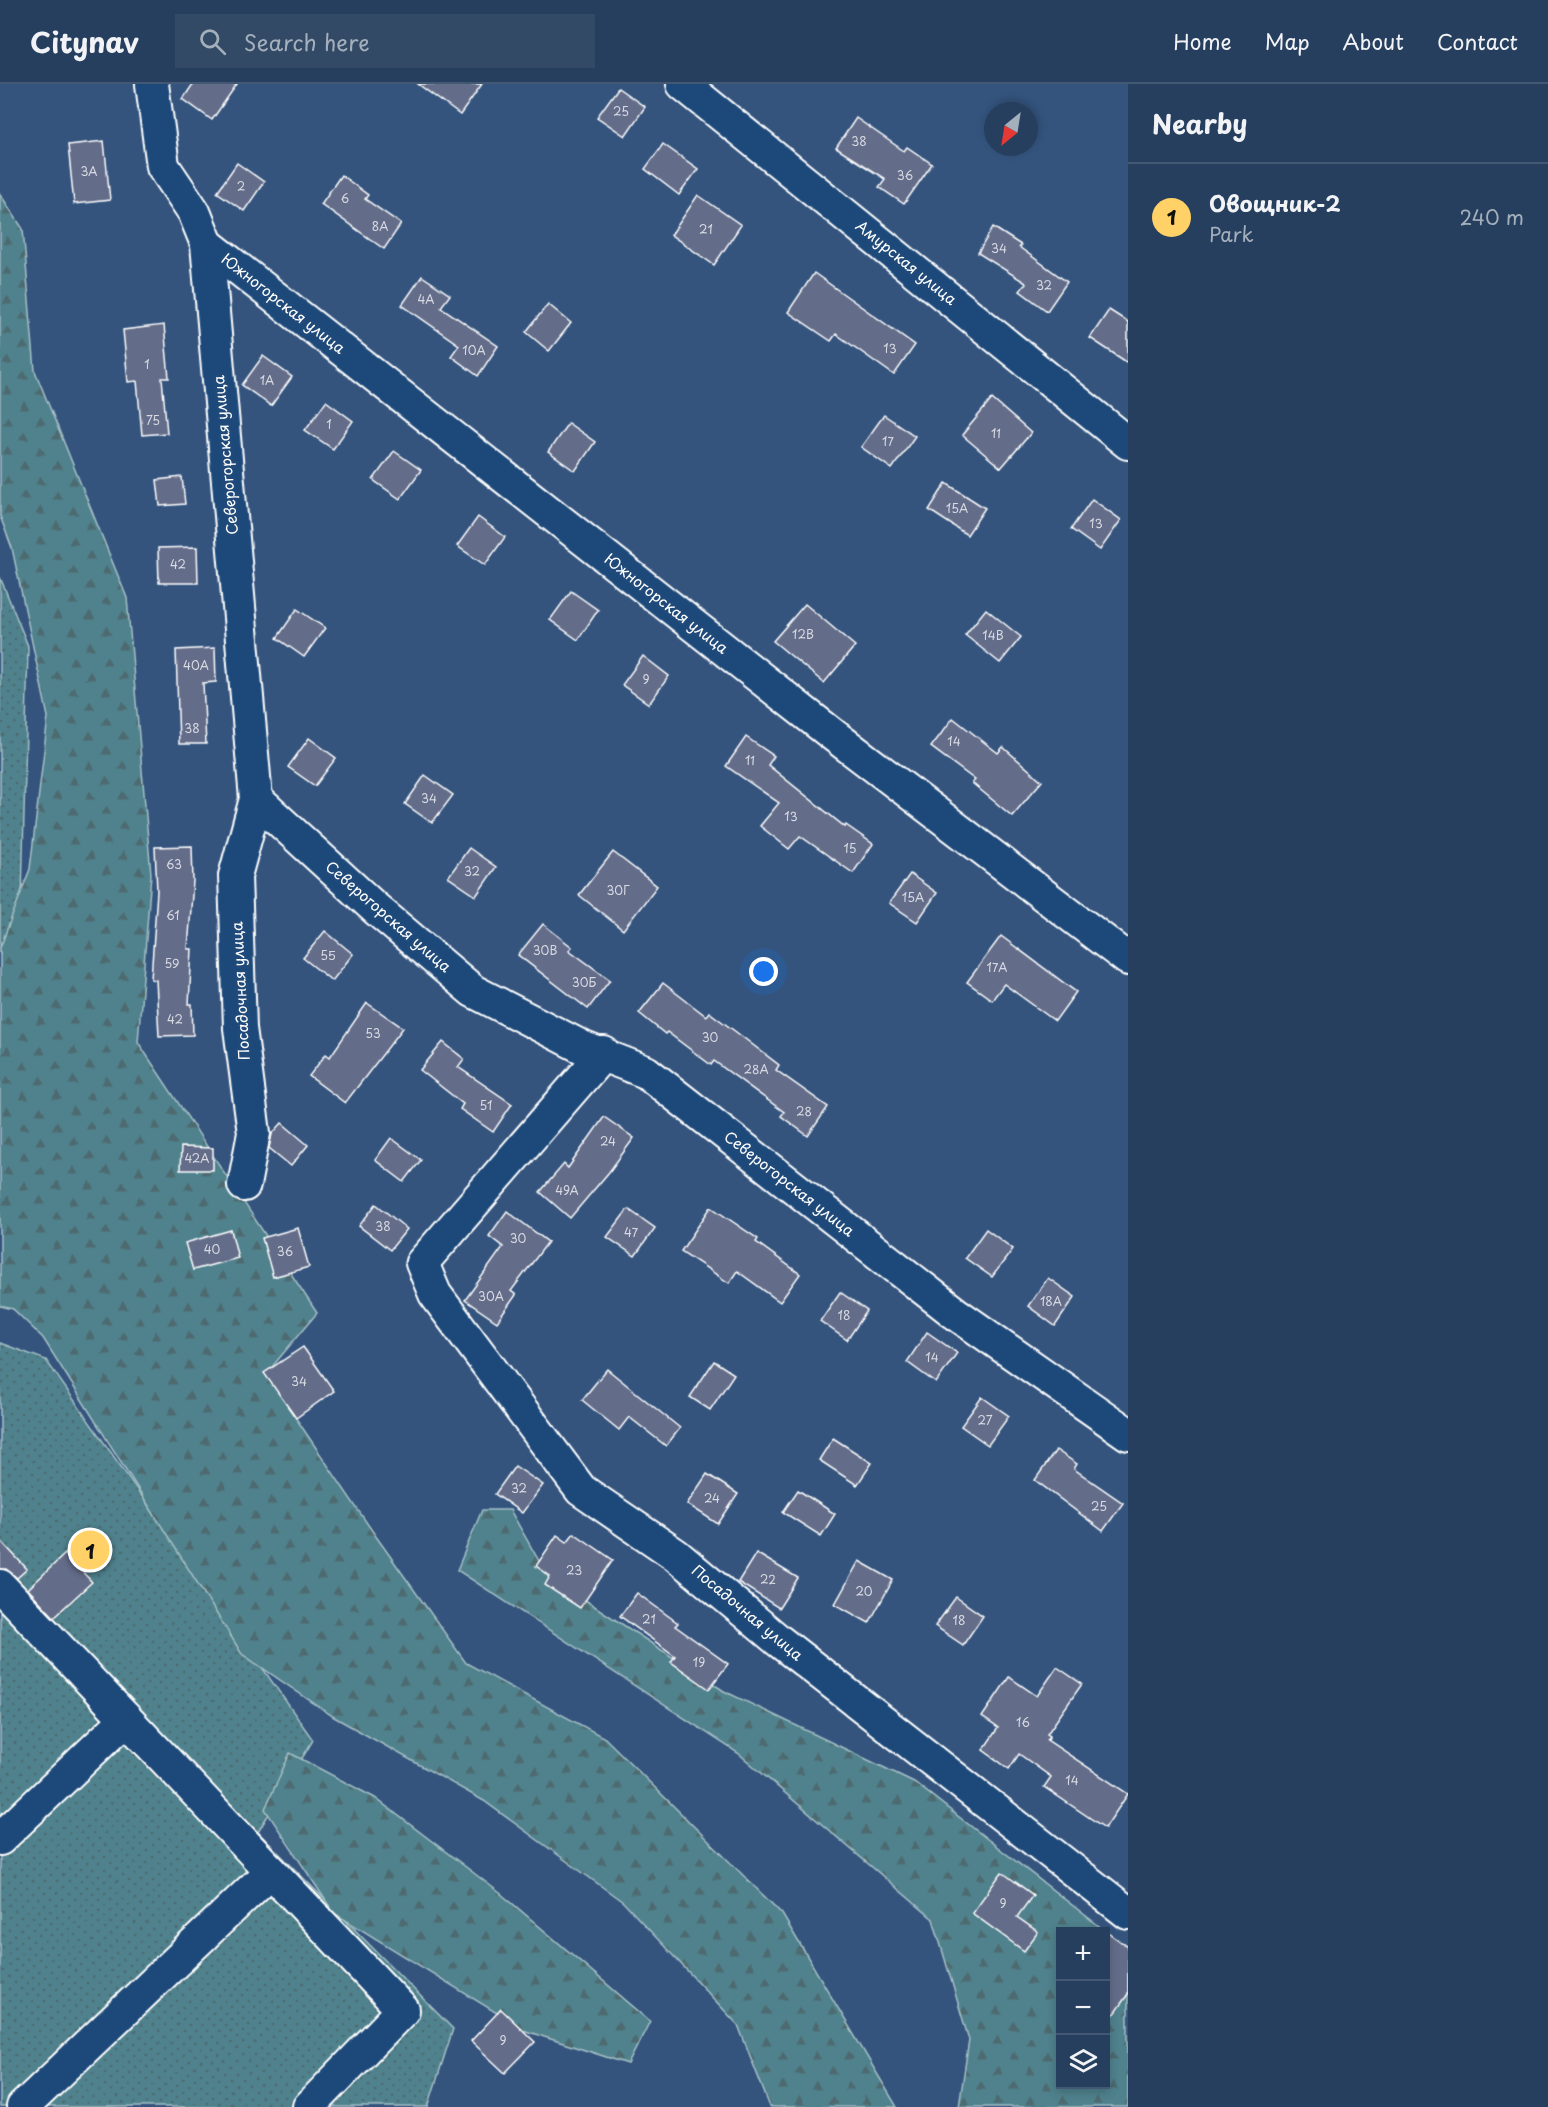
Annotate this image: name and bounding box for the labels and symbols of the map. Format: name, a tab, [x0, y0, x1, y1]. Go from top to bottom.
house number: 25	[613, 102, 629, 120]
north arrow	[984, 102, 1038, 156]
house number: 38	[851, 132, 867, 150]
house number: 3А	[80, 162, 98, 180]
house number: 36	[897, 166, 913, 184]
house number: 2	[237, 177, 245, 195]
house number: 6	[341, 189, 349, 207]
street label: Амурская улица	[851, 214, 963, 310]
house number: 8А	[372, 217, 388, 235]
house number: 21	[699, 220, 713, 238]
house number: 34	[991, 239, 1007, 257]
street label: Южногорская улица	[217, 247, 351, 359]
house number: 32	[1036, 276, 1052, 294]
house number: 4А	[417, 290, 435, 308]
house number: 13	[883, 339, 897, 357]
house number: 10А	[462, 341, 486, 359]
house number: 1	[144, 355, 150, 373]
house number: 1А	[260, 371, 274, 389]
street label: Северогорская улица	[206, 374, 243, 536]
house number: 75	[146, 411, 160, 429]
house number: 1	[326, 415, 332, 433]
house number: 11	[991, 424, 1001, 442]
house number: 17	[882, 432, 894, 450]
house number: 15А	[946, 499, 968, 517]
house number: 13	[1089, 514, 1103, 532]
street label: Южногорская улица	[600, 547, 734, 659]
house number: 42	[170, 555, 186, 573]
house number: 12В	[792, 625, 814, 643]
house number: 14В	[982, 626, 1004, 644]
house number: 40А	[183, 656, 209, 674]
house number: 9	[642, 670, 650, 688]
house number: 38	[184, 719, 200, 737]
house number: 14	[947, 732, 961, 750]
house number: 11	[745, 751, 755, 769]
house number: 34	[421, 789, 437, 807]
house number: 13	[784, 807, 798, 825]
house number: 15	[843, 839, 857, 857]
house number: 63	[166, 855, 182, 873]
street label: Северогорская улица	[321, 855, 457, 977]
house number: 32	[464, 862, 480, 880]
house number: 30Г	[606, 881, 630, 899]
house number: 15А	[902, 888, 924, 906]
house number: 61	[166, 906, 180, 924]
street label: Посадочная улица	[224, 921, 255, 1061]
house number: 30В	[533, 941, 557, 959]
house number: 55	[320, 946, 336, 964]
house number: 59	[165, 954, 179, 972]
your location	[749, 957, 778, 986]
house number: 17А	[987, 958, 1007, 976]
house number: 30Б	[572, 973, 596, 991]
house number: 42	[167, 1010, 183, 1028]
house number: 53	[365, 1024, 381, 1042]
house number: 30	[702, 1028, 719, 1046]
house number: 28А	[743, 1060, 769, 1078]
house number: 51	[480, 1096, 492, 1114]
house number: 28	[796, 1102, 812, 1120]
street label: Северогорская улица	[720, 1124, 860, 1241]
house number: 24	[600, 1132, 616, 1150]
house number: 42А	[184, 1149, 210, 1167]
house number: 49А	[555, 1181, 579, 1199]
house number: 38	[375, 1217, 391, 1235]
house number: 47	[624, 1223, 639, 1241]
house number: 30	[510, 1229, 527, 1247]
house number: 40	[204, 1240, 221, 1258]
house number: 36	[277, 1242, 293, 1260]
house number: 30А	[478, 1287, 504, 1305]
house number: 18А	[1040, 1292, 1062, 1310]
house number: 18	[838, 1306, 850, 1324]
house number: 14	[925, 1348, 939, 1366]
house number: 34	[291, 1372, 307, 1390]
house number: 27	[978, 1411, 993, 1429]
house number: 32	[511, 1479, 527, 1497]
house number: 24	[704, 1489, 720, 1507]
house number: 25	[1091, 1497, 1107, 1515]
pin: 1	[70, 1528, 110, 1572]
street label: Посадочная улица	[687, 1558, 809, 1666]
house number: 23	[566, 1561, 582, 1579]
house number: 22	[760, 1570, 776, 1588]
house number: 20	[855, 1582, 873, 1600]
house number: 21	[642, 1610, 656, 1628]
house number: 18	[953, 1611, 965, 1629]
house number: 19	[693, 1653, 705, 1671]
house number: 16	[1016, 1713, 1030, 1731]
house number: 14	[1065, 1771, 1079, 1789]
house number: 9	[999, 1894, 1007, 1912]
house number: 9	[499, 2031, 507, 2049]

